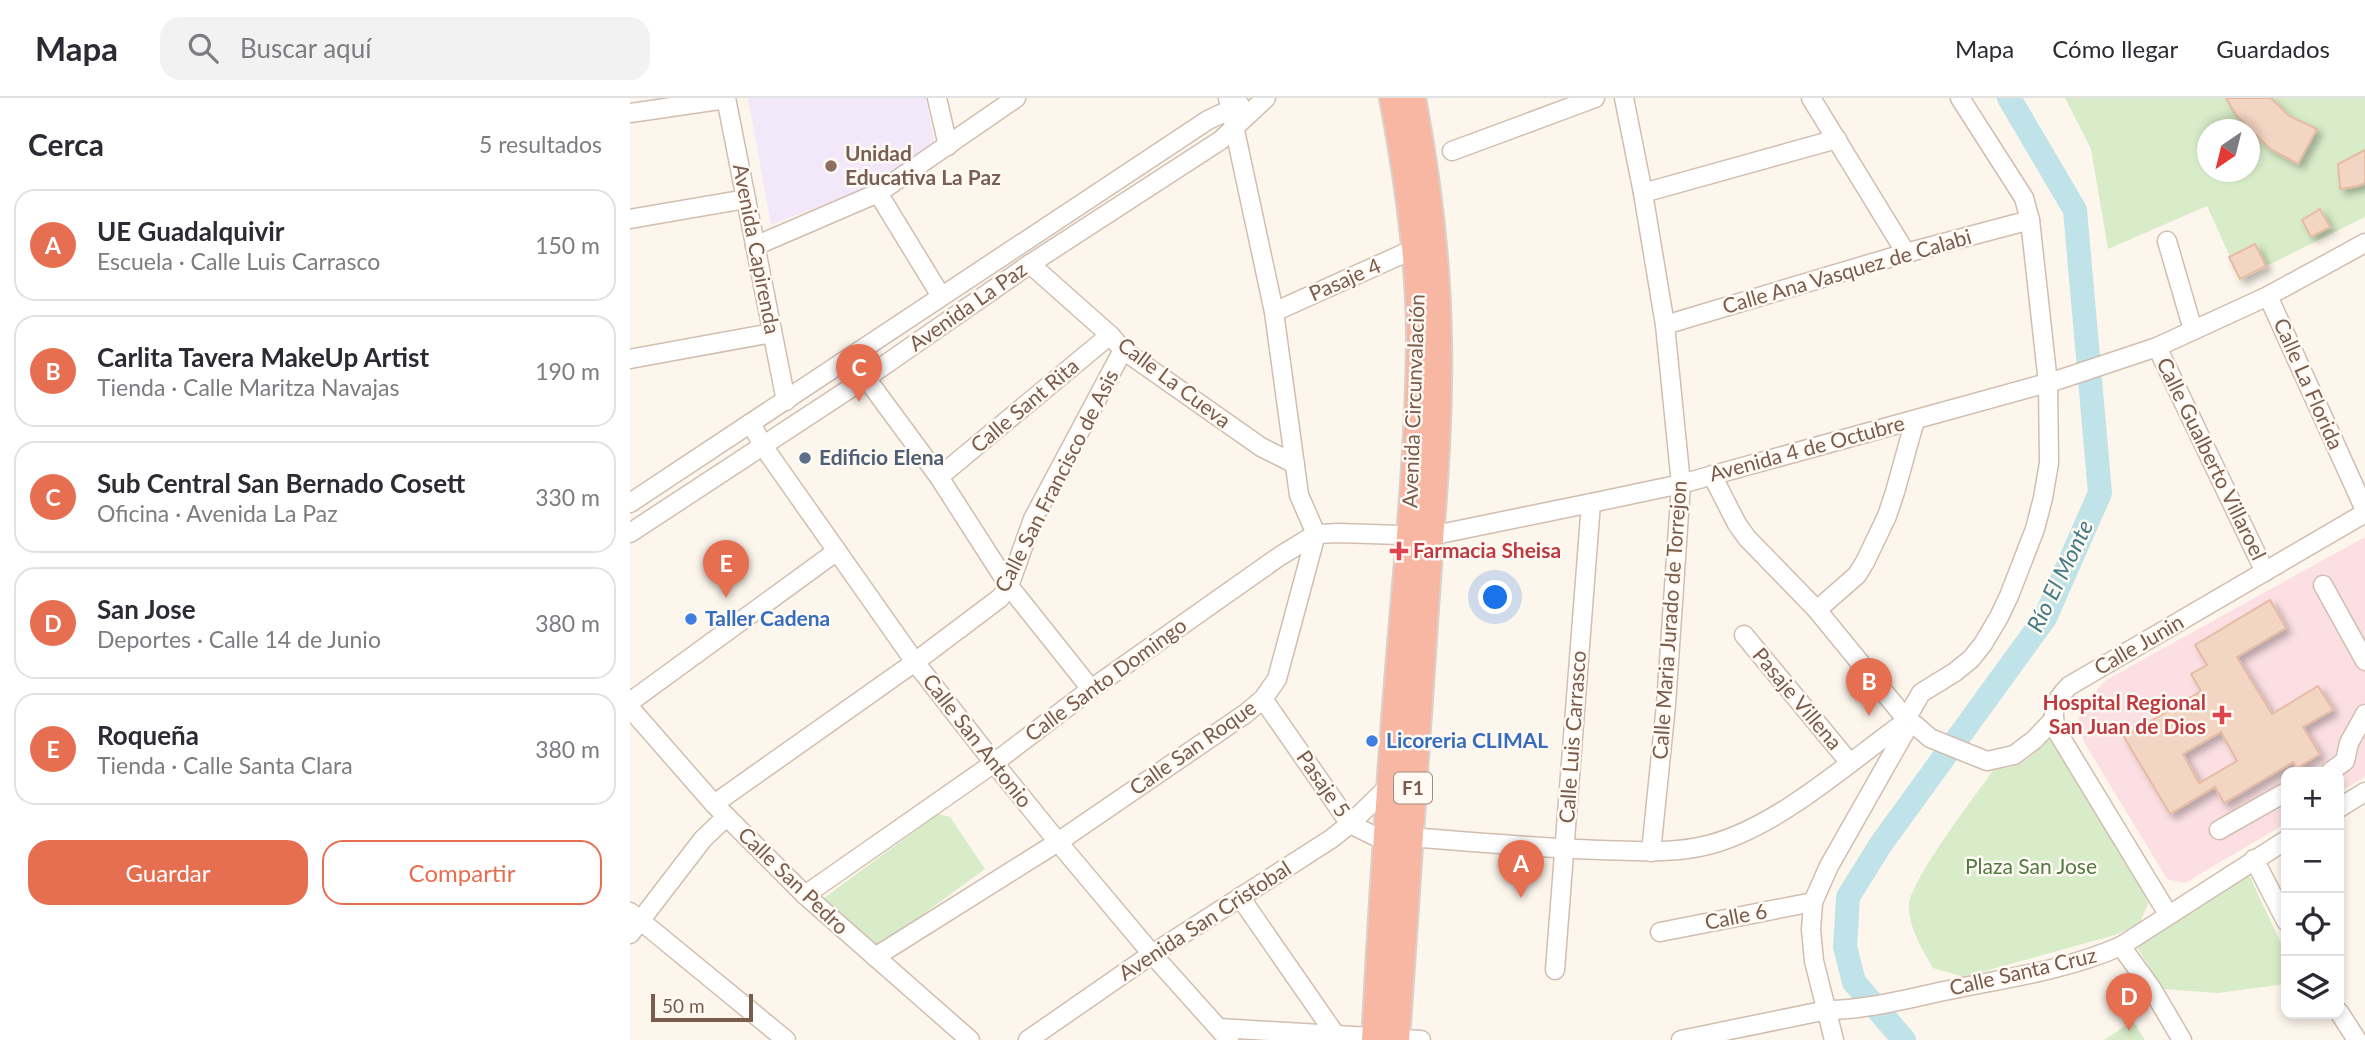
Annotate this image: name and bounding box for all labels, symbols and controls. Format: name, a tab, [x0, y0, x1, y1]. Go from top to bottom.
search box	[160, 17, 650, 80]
text: Mapa	[35, 28, 118, 68]
icon: search	[184, 29, 222, 67]
text: Buscar aquí	[240, 32, 371, 64]
text: Mapa	[1955, 34, 2014, 63]
text: Cómo llegar	[2052, 34, 2178, 63]
text: Guardados	[2216, 34, 2330, 63]
north arrow	[2197, 119, 2260, 182]
text: Cerca	[28, 126, 104, 162]
text: 5 resultados	[479, 130, 602, 158]
place label: Unidad Educativa La Paz	[845, 140, 1001, 189]
marker: Unidad Educativa La Paz	[823, 158, 839, 174]
street label: Avenida Capirenda	[729, 161, 786, 336]
text: UE Guadalquivir	[97, 215, 285, 247]
street label: Calle Ana Vasquez de Calabi	[1719, 223, 1974, 318]
text: A	[45, 231, 61, 259]
text: 150 m	[535, 231, 600, 259]
text: Escuela · Calle Luis Carrasco	[97, 247, 380, 275]
street label: Pasaje 4	[1305, 252, 1384, 305]
street label: Avenida La Paz	[903, 256, 1031, 356]
street label: Avenida Circunvalación	[1396, 294, 1429, 508]
street label: Calle La Florida	[2269, 314, 2349, 453]
street label: Calle La Cueva	[1114, 331, 1236, 432]
text: Carlita Tavera MakeUp Artist	[97, 341, 429, 373]
pin: C	[836, 344, 882, 402]
street label: Calle Sant Rita	[965, 353, 1083, 457]
street label: Calle Gualberto Villaroel	[2152, 353, 2272, 564]
text: B	[45, 357, 61, 385]
text: 190 m	[535, 357, 600, 385]
street label: Calle San Francisco de Asis	[989, 365, 1123, 596]
text: Tienda · Calle Maritza Navajas	[97, 373, 399, 401]
street label: Avenida 4 de Octubre	[1706, 409, 1907, 486]
place label: Edificio Elena	[819, 444, 944, 469]
marker: Edificio Elena	[797, 450, 813, 466]
text: Sub Central San Bernado Cosett	[97, 467, 465, 499]
street label: Calle Maria Jurado de Torrejon	[1646, 480, 1691, 760]
text: C	[45, 483, 61, 511]
text: 330 m	[535, 483, 600, 511]
text: Oficina · Avenida La Paz	[97, 499, 338, 527]
water label: Río El Monte	[2020, 515, 2098, 636]
place label: Farmacia Sheisa	[1413, 537, 1561, 562]
pin: E	[703, 540, 749, 598]
marker: Farmacia Sheisa	[1391, 543, 1407, 559]
your location	[1478, 580, 1512, 614]
text: San Jose	[97, 593, 196, 625]
place label: Taller Cadena	[705, 605, 830, 630]
street label: Calle Junin	[2089, 608, 2187, 679]
text: D	[44, 609, 62, 637]
text: 380 m	[535, 609, 600, 637]
marker: Taller Cadena	[683, 611, 699, 627]
street label: Calle Santo Domingo	[1020, 612, 1191, 746]
text: Deportes · Calle 14 de Junio	[97, 625, 381, 653]
street label: Pasaje Villena	[1748, 642, 1848, 754]
street label: Calle Luis Carrasco	[1553, 650, 1590, 824]
pin: B	[1846, 658, 1892, 716]
street label: Calle San Antonio	[918, 668, 1038, 812]
place label: Hospital Regional San Juan de Dios	[2043, 689, 2206, 738]
street label: Calle San Roque	[1124, 694, 1260, 800]
marker: Hospital Regional San Juan de Dios	[2212, 705, 2232, 725]
text: Roqueña	[97, 719, 199, 751]
place label: Licoreria CLIMAL	[1386, 727, 1548, 752]
marker: Licoreria CLIMAL	[1364, 733, 1380, 749]
text: E	[46, 735, 60, 763]
text: 380 m	[535, 735, 600, 763]
street label: Pasaje 5	[1292, 745, 1356, 821]
text: Tienda · Calle Santa Clara	[97, 751, 353, 779]
map controls	[2281, 767, 2344, 1019]
button: +	[2281, 767, 2344, 830]
road number: F1	[1394, 772, 1432, 804]
street label: Calle San Pedro	[734, 821, 854, 939]
button: −	[2281, 830, 2344, 893]
button: Guardar	[28, 840, 308, 905]
button: Compartir	[322, 840, 602, 905]
pin: A	[1498, 840, 1544, 898]
park label: Plaza San Jose	[1965, 853, 2097, 878]
street label: Avenida San Cristobal	[1113, 855, 1295, 985]
button: locate	[2281, 893, 2344, 956]
street label: Calle 6	[1702, 897, 1769, 934]
street label: Calle Santa Cruz	[1947, 941, 2099, 1000]
button: layers	[2281, 956, 2344, 1019]
pin: D	[2106, 973, 2152, 1031]
scale bar	[651, 991, 752, 1023]
text: 50 m	[662, 994, 705, 1017]

